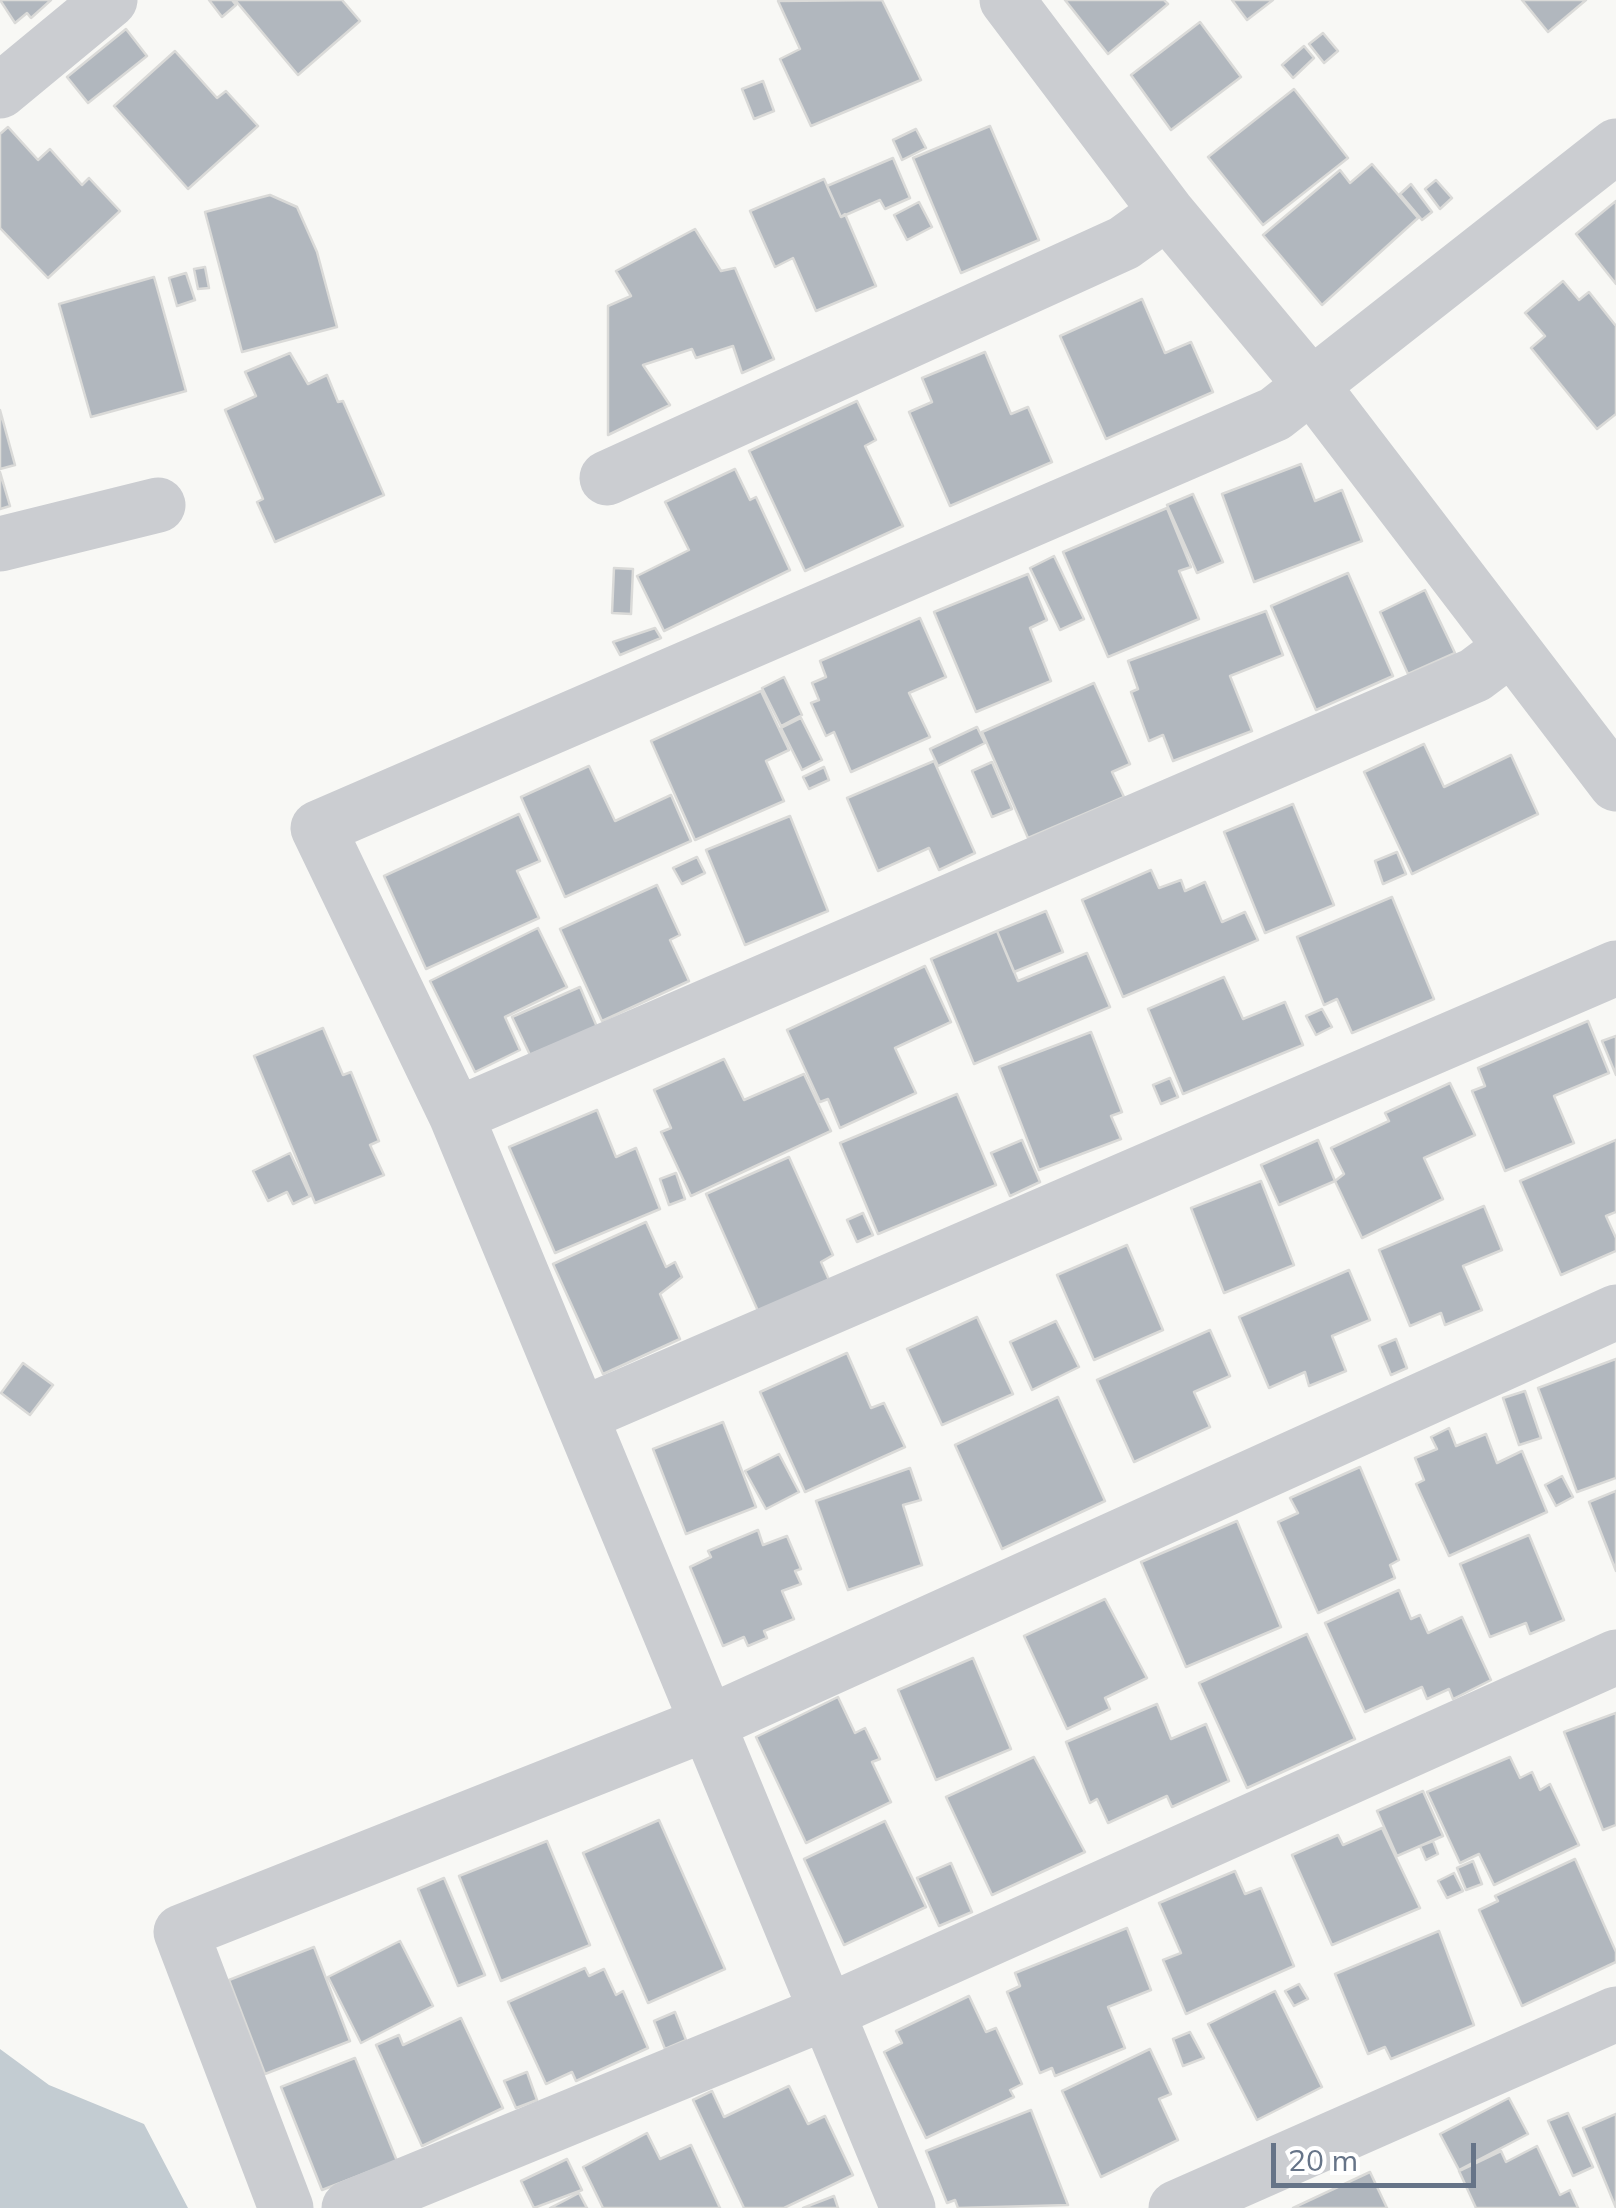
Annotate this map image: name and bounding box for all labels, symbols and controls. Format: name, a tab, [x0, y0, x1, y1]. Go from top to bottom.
scale bar	[1276, 2123, 1481, 2185]
text: 20 m	[1288, 2141, 1358, 2179]

